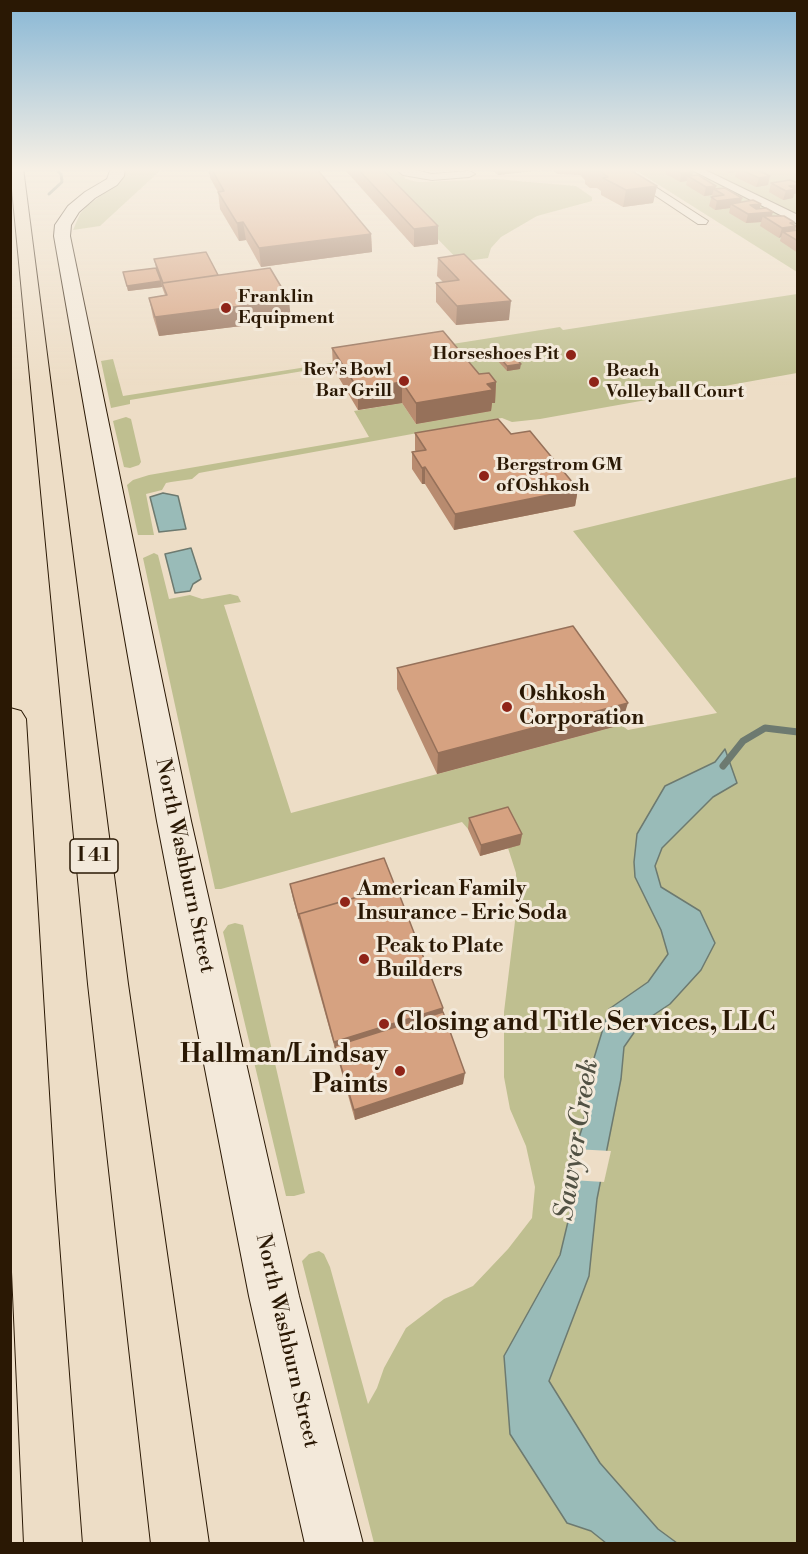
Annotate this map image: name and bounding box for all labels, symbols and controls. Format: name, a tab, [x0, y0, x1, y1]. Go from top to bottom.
place label: Franklin Equipment	[238, 287, 334, 330]
marker: Franklin Equipment	[219, 301, 233, 315]
place label: Horseshoes Pit	[433, 344, 559, 366]
marker: Horseshoes Pit	[564, 348, 578, 362]
place label: Rev's Bowl Bar Grill	[303, 360, 392, 403]
place label: Beach Volleyball Court	[606, 361, 744, 404]
marker: Rev's Bowl Bar Grill	[397, 374, 411, 388]
marker: Beach Volleyball Court	[587, 375, 601, 389]
place label: Bergstrom GM of Oshkosh	[496, 455, 622, 498]
marker: Bergstrom GM of Oshkosh	[477, 469, 491, 483]
place label: Oshkosh Corporation	[519, 682, 644, 732]
marker: Oshkosh Corporation	[500, 700, 514, 714]
street label: North Washburn Street	[149, 756, 219, 976]
road number: I 41	[70, 839, 118, 873]
place label: American Family Insurance - Eric Soda	[357, 877, 567, 927]
marker: American Family Insurance - Eric Soda	[338, 895, 352, 909]
place label: Peak to Plate Builders	[376, 934, 503, 984]
marker: Peak to Plate Builders	[357, 952, 371, 966]
place label: Closing and Title Services, LLC	[396, 1008, 775, 1040]
marker: Closing and Title Services, LLC	[377, 1017, 391, 1031]
place label: Hallman/Lindsay Paints	[180, 1040, 388, 1102]
water label: Sawyer Creek	[549, 1057, 607, 1223]
marker: Hallman/Lindsay Paints	[393, 1064, 407, 1078]
street label: North Washburn Street	[249, 1232, 323, 1450]

